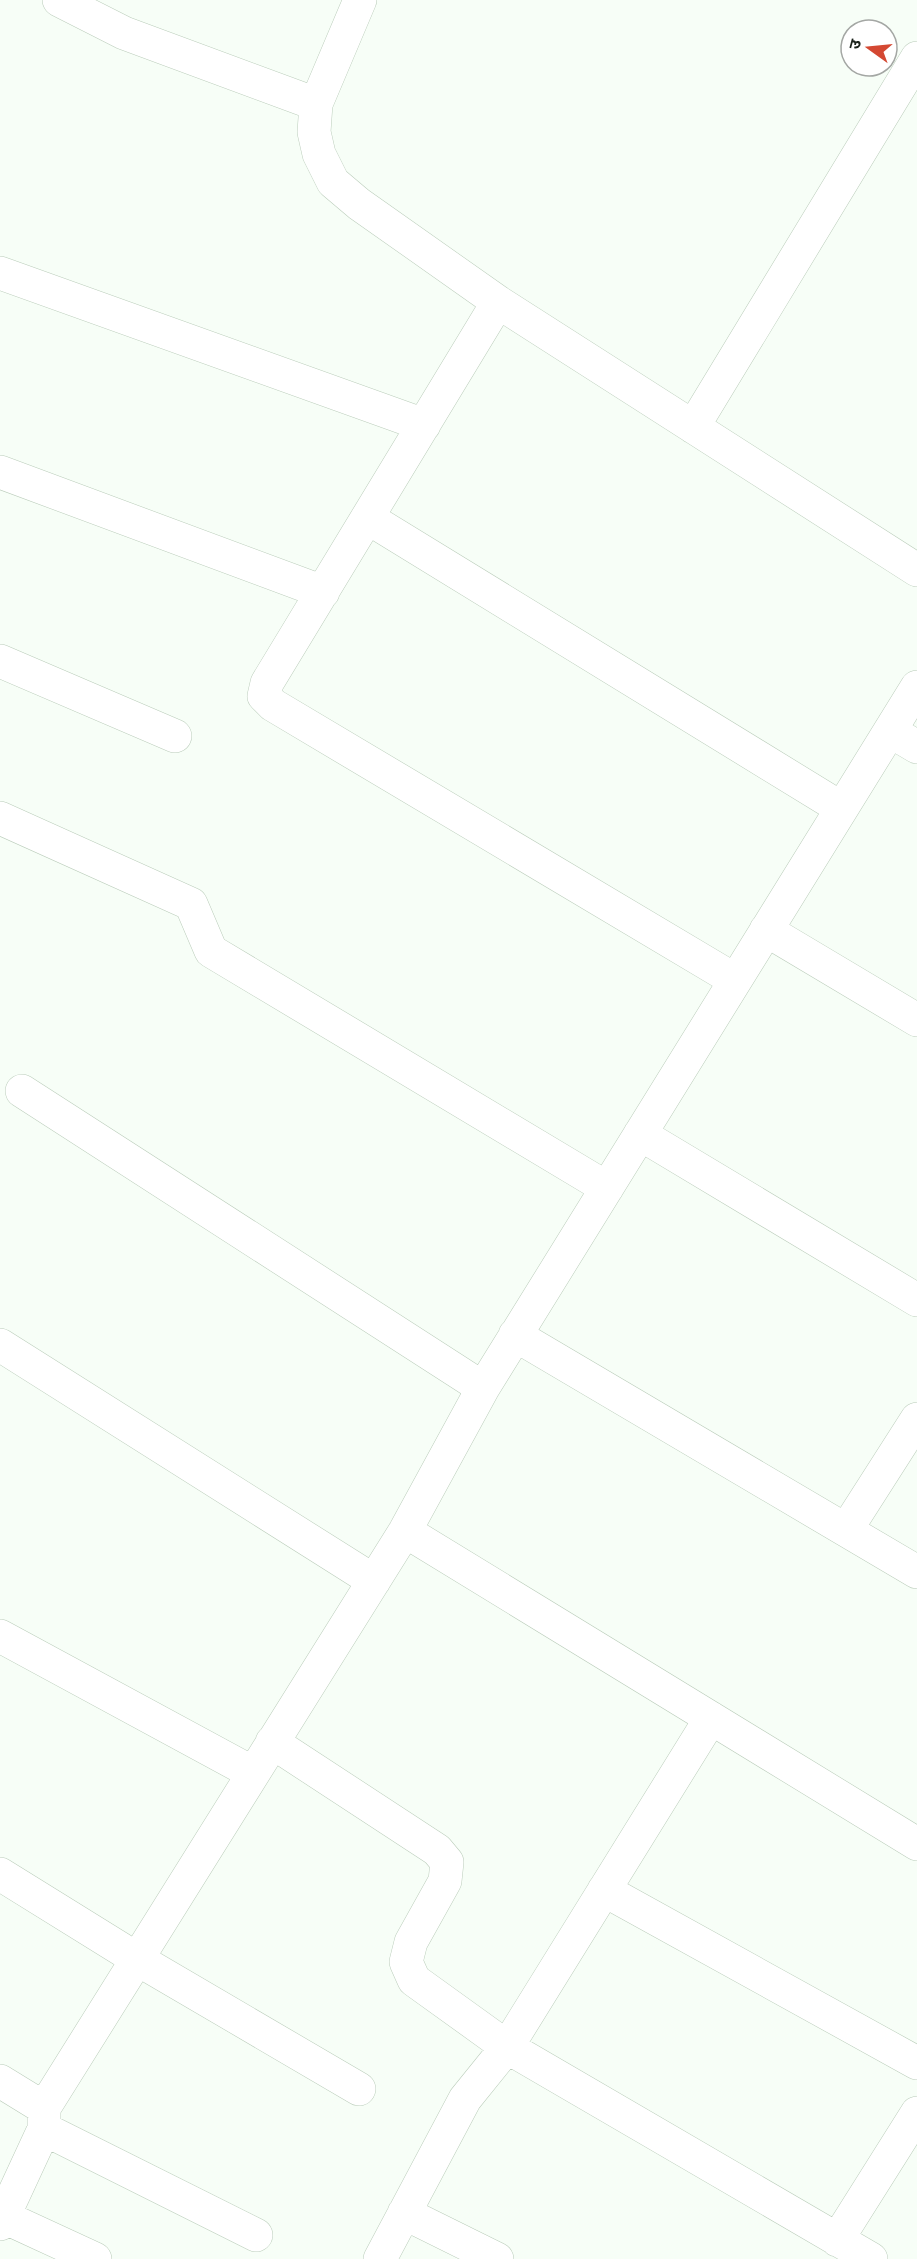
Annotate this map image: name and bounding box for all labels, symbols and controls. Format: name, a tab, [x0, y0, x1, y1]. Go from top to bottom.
north arrow	[839, 18, 899, 78]
text: उ	[844, 36, 866, 51]

